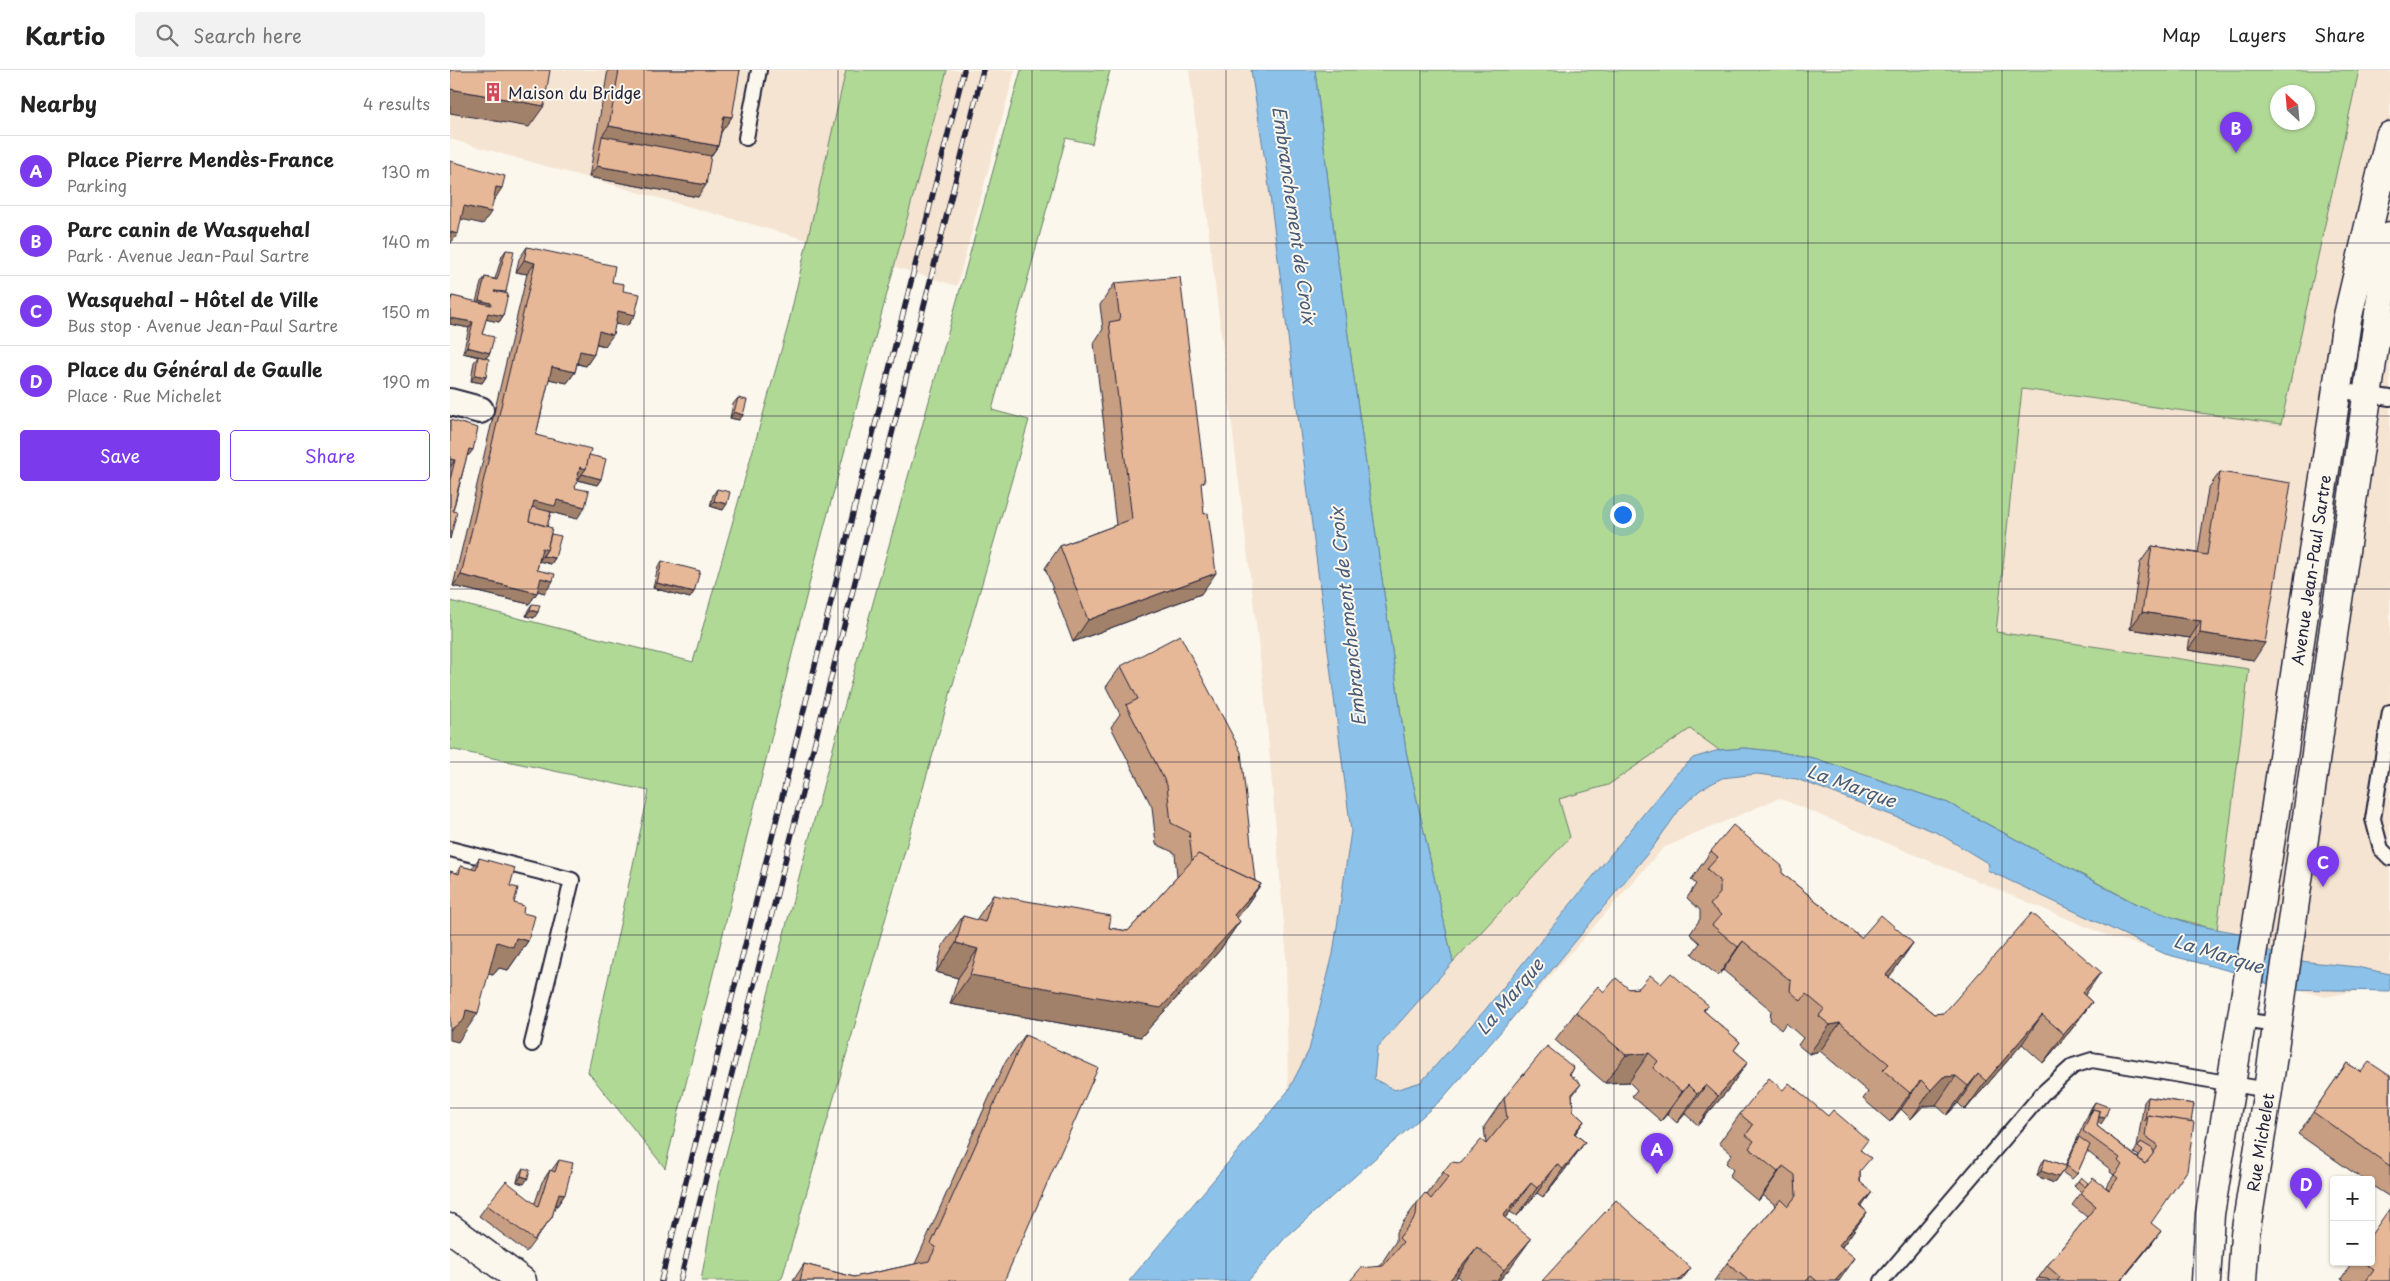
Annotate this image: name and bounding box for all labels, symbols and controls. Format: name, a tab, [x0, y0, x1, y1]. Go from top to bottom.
search box	[135, 12, 485, 57]
text: Kartio	[25, 17, 105, 53]
icon: search	[153, 21, 181, 49]
text: Search here	[193, 21, 302, 49]
text: Map	[2162, 21, 2201, 48]
text: Layers	[2229, 21, 2286, 48]
text: Share	[2314, 21, 2365, 48]
place label: Maison du Bridge	[508, 80, 641, 104]
building icon: Maison du Bridge	[482, 81, 504, 103]
north arrow	[2270, 85, 2315, 130]
text: Nearby	[20, 87, 97, 119]
text: 4 results	[363, 91, 430, 115]
water label: Embranchement de Croix	[1266, 104, 1324, 328]
pin: B	[2220, 112, 2252, 153]
text: Place Pierre Mendès-France	[67, 145, 334, 173]
text: A	[30, 159, 42, 183]
text: 130 m	[382, 159, 430, 183]
text: Parking	[67, 173, 127, 197]
text: Parc canin de Wasquehal	[67, 215, 310, 243]
text: B	[31, 229, 41, 253]
text: 140 m	[382, 229, 430, 253]
text: Park · Avenue Jean-Paul Sartre	[67, 243, 309, 267]
text: Wasquehal – Hôtel de Ville	[67, 285, 318, 313]
text: C	[30, 299, 42, 323]
text: 150 m	[382, 299, 430, 323]
text: Bus stop · Avenue Jean-Paul Sartre	[67, 313, 338, 337]
text: Place du Général de Gaulle	[67, 355, 322, 383]
text: D	[30, 369, 42, 393]
text: 190 m	[382, 369, 430, 393]
text: Place · Rue Michelet	[67, 383, 222, 407]
button: Save	[20, 430, 220, 481]
button: Share	[230, 430, 430, 481]
street label: Avenue Jean-Paul Sartre	[2285, 473, 2336, 667]
your location	[1610, 502, 1636, 528]
water label: Embranchement de Croix	[1322, 504, 1372, 728]
water label: La Marque	[1804, 756, 1901, 814]
pin: C	[2307, 846, 2339, 887]
water label: La Marque	[2171, 927, 2268, 980]
water label: La Marque	[1469, 951, 1550, 1040]
street label: Rue Michelet	[2240, 1091, 2279, 1193]
pin: A	[1641, 1133, 1673, 1174]
pin: D	[2290, 1168, 2322, 1209]
map controls	[2330, 1176, 2375, 1266]
button: +	[2330, 1176, 2375, 1221]
button: −	[2330, 1221, 2375, 1266]

